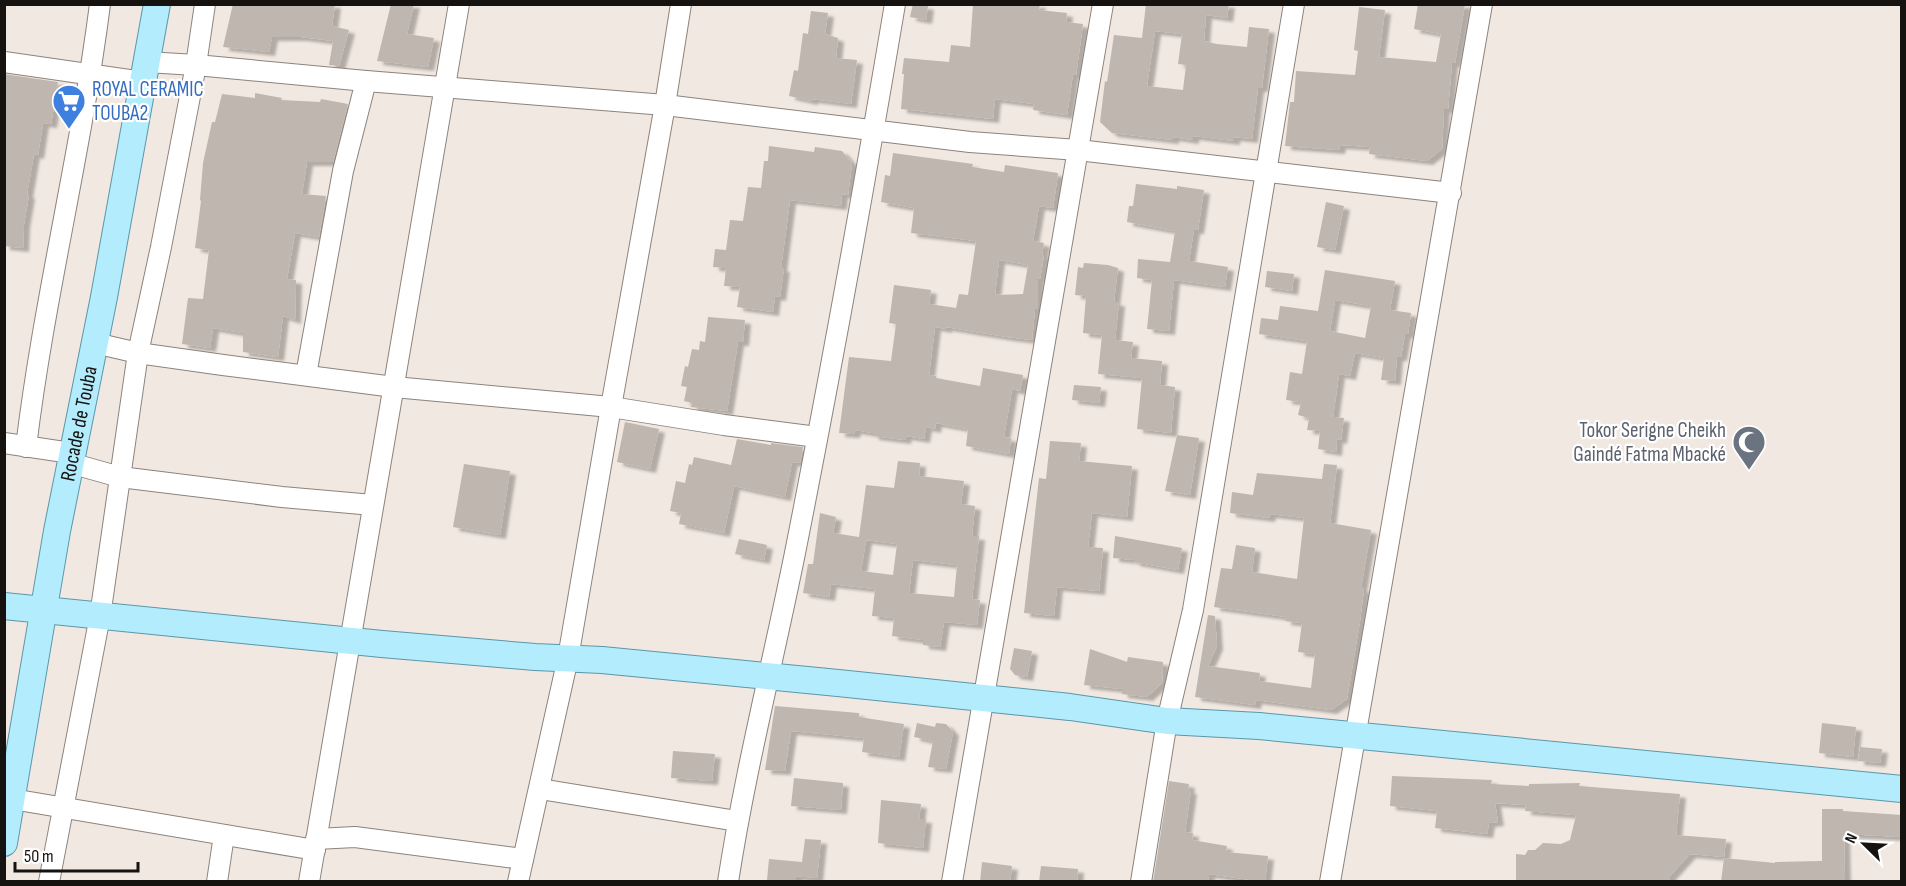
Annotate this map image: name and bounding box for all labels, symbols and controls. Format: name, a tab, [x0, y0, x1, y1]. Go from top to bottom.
place label: ROYAL CERAMIC TOUBA2	[92, 77, 204, 126]
supermarket icon: ROYAL CERAMIC TOUBA2	[51, 83, 87, 130]
street label: Rocade de Touba	[55, 364, 103, 484]
place label: Tokor Serigne Cheikh Gaindé Fatma Mbacké	[1573, 418, 1726, 467]
mosque icon: Tokor Serigne Cheikh Gaindé Fatma Mbacké	[1731, 424, 1767, 471]
north arrow	[1834, 814, 1894, 874]
text: N	[1841, 831, 1862, 846]
scale bar	[15, 835, 138, 873]
text: 50 m	[24, 846, 54, 867]

